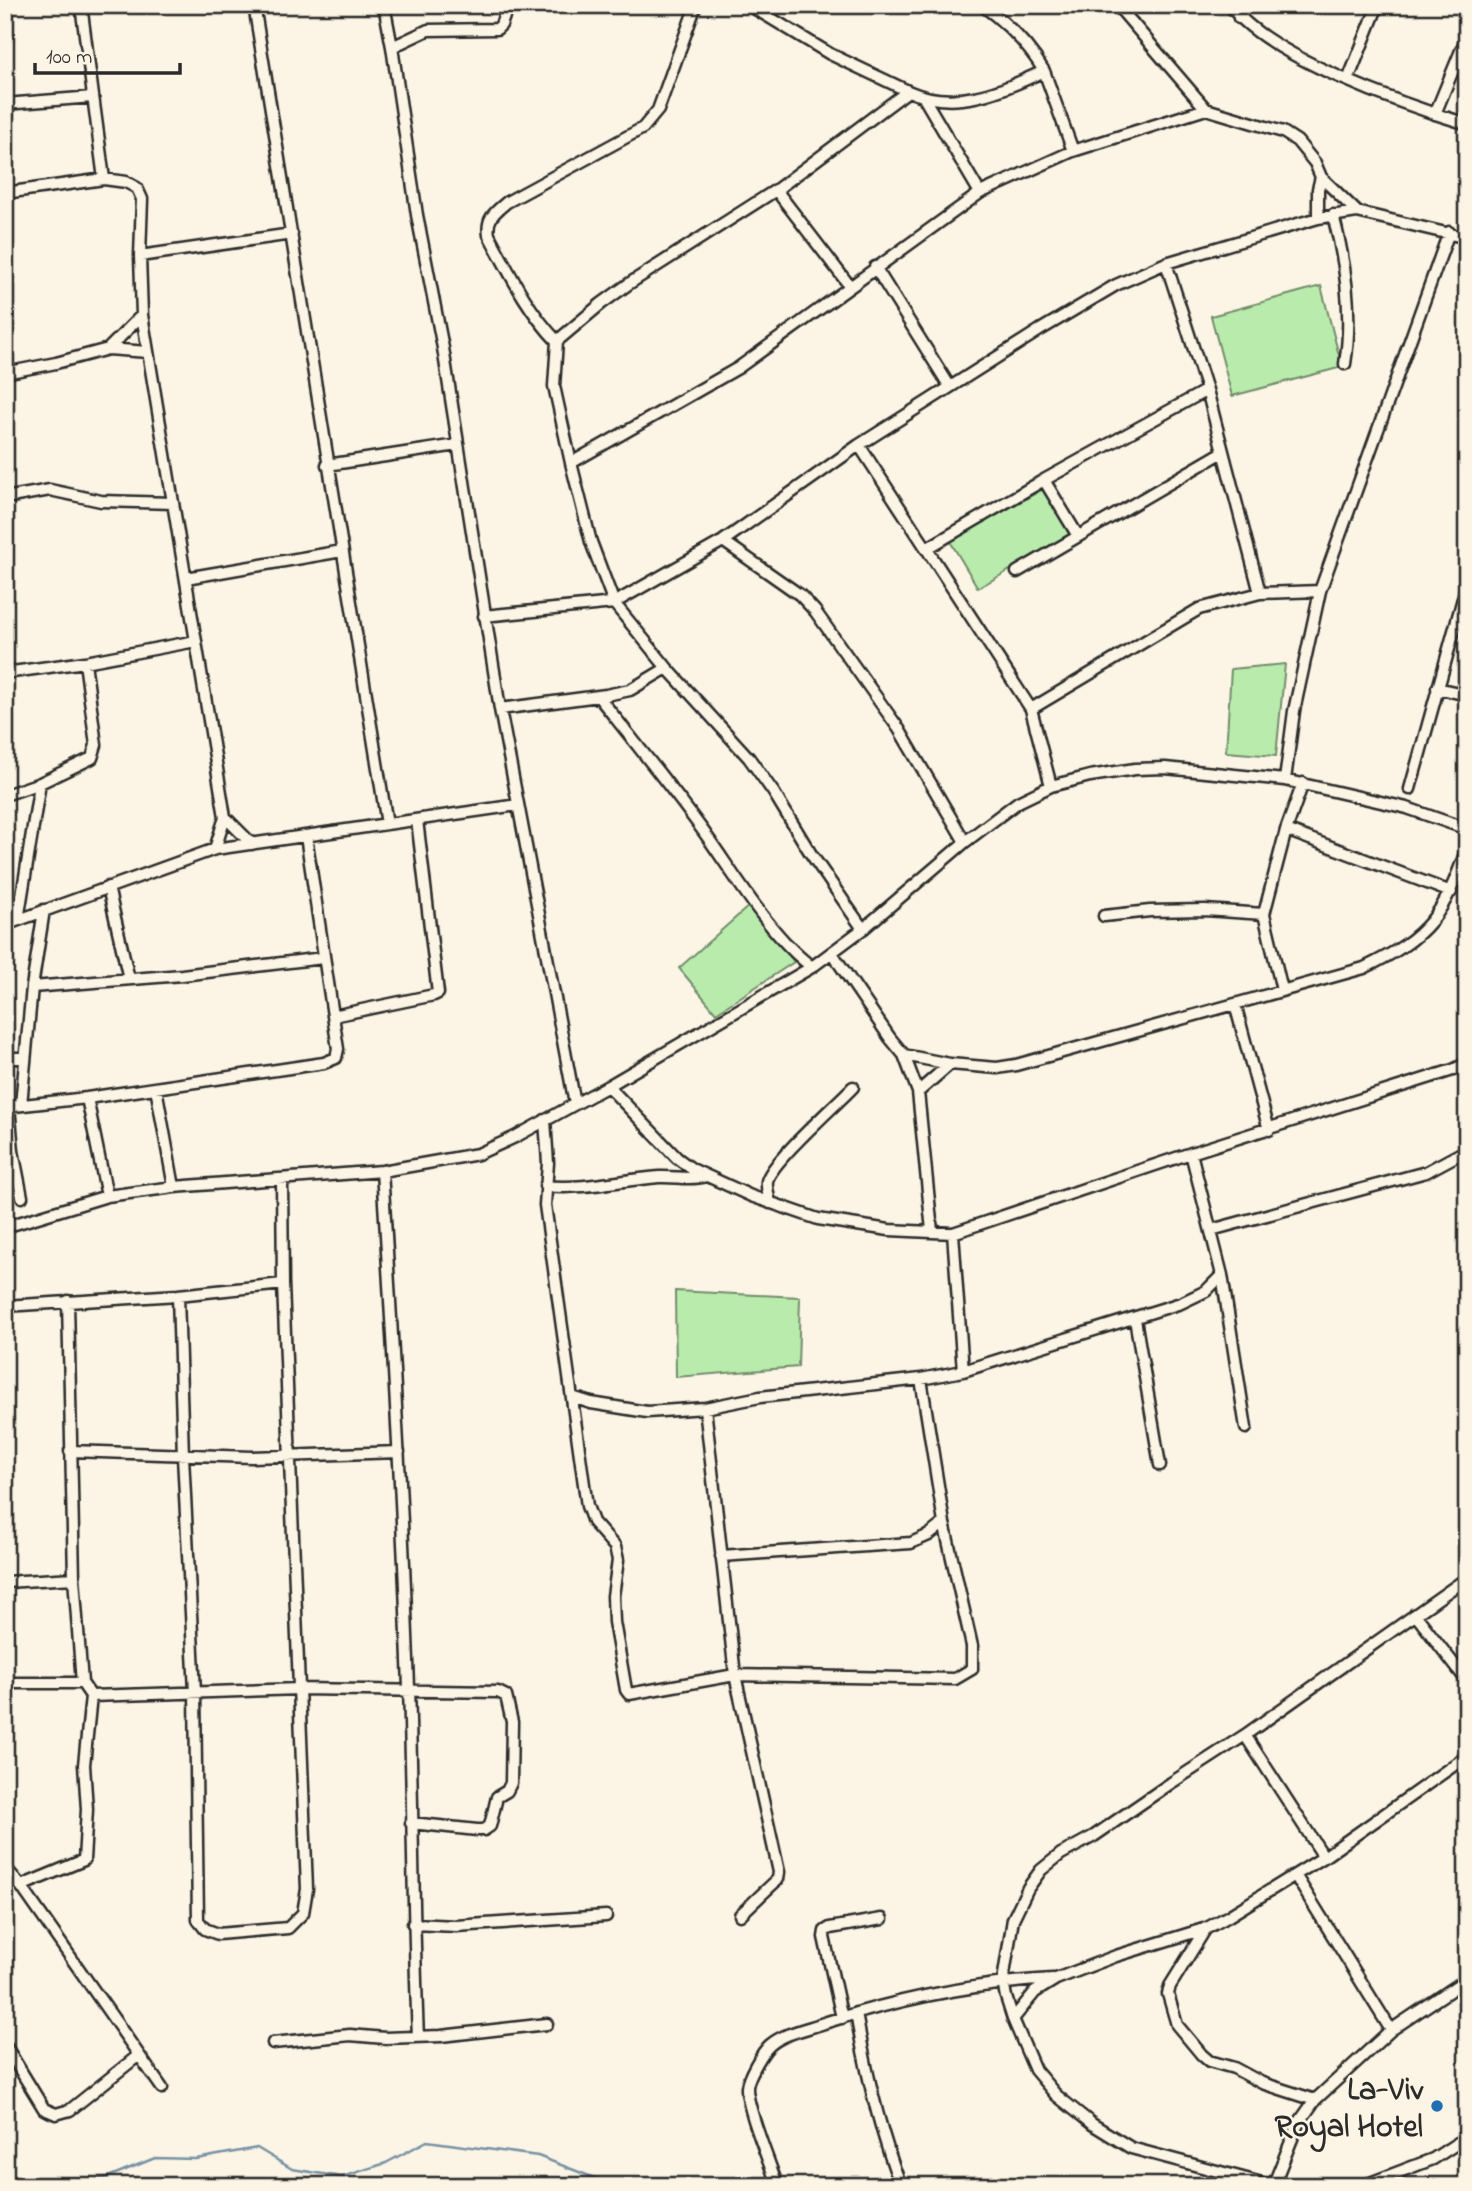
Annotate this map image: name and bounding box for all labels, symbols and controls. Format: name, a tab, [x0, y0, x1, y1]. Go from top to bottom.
scale bar	[35, 32, 180, 76]
text: 100 m	[46, 43, 92, 73]
place label: La-Viv Royal Hotel	[1275, 2068, 1424, 2153]
marker: La-Viv Royal Hotel	[1429, 2098, 1445, 2114]

